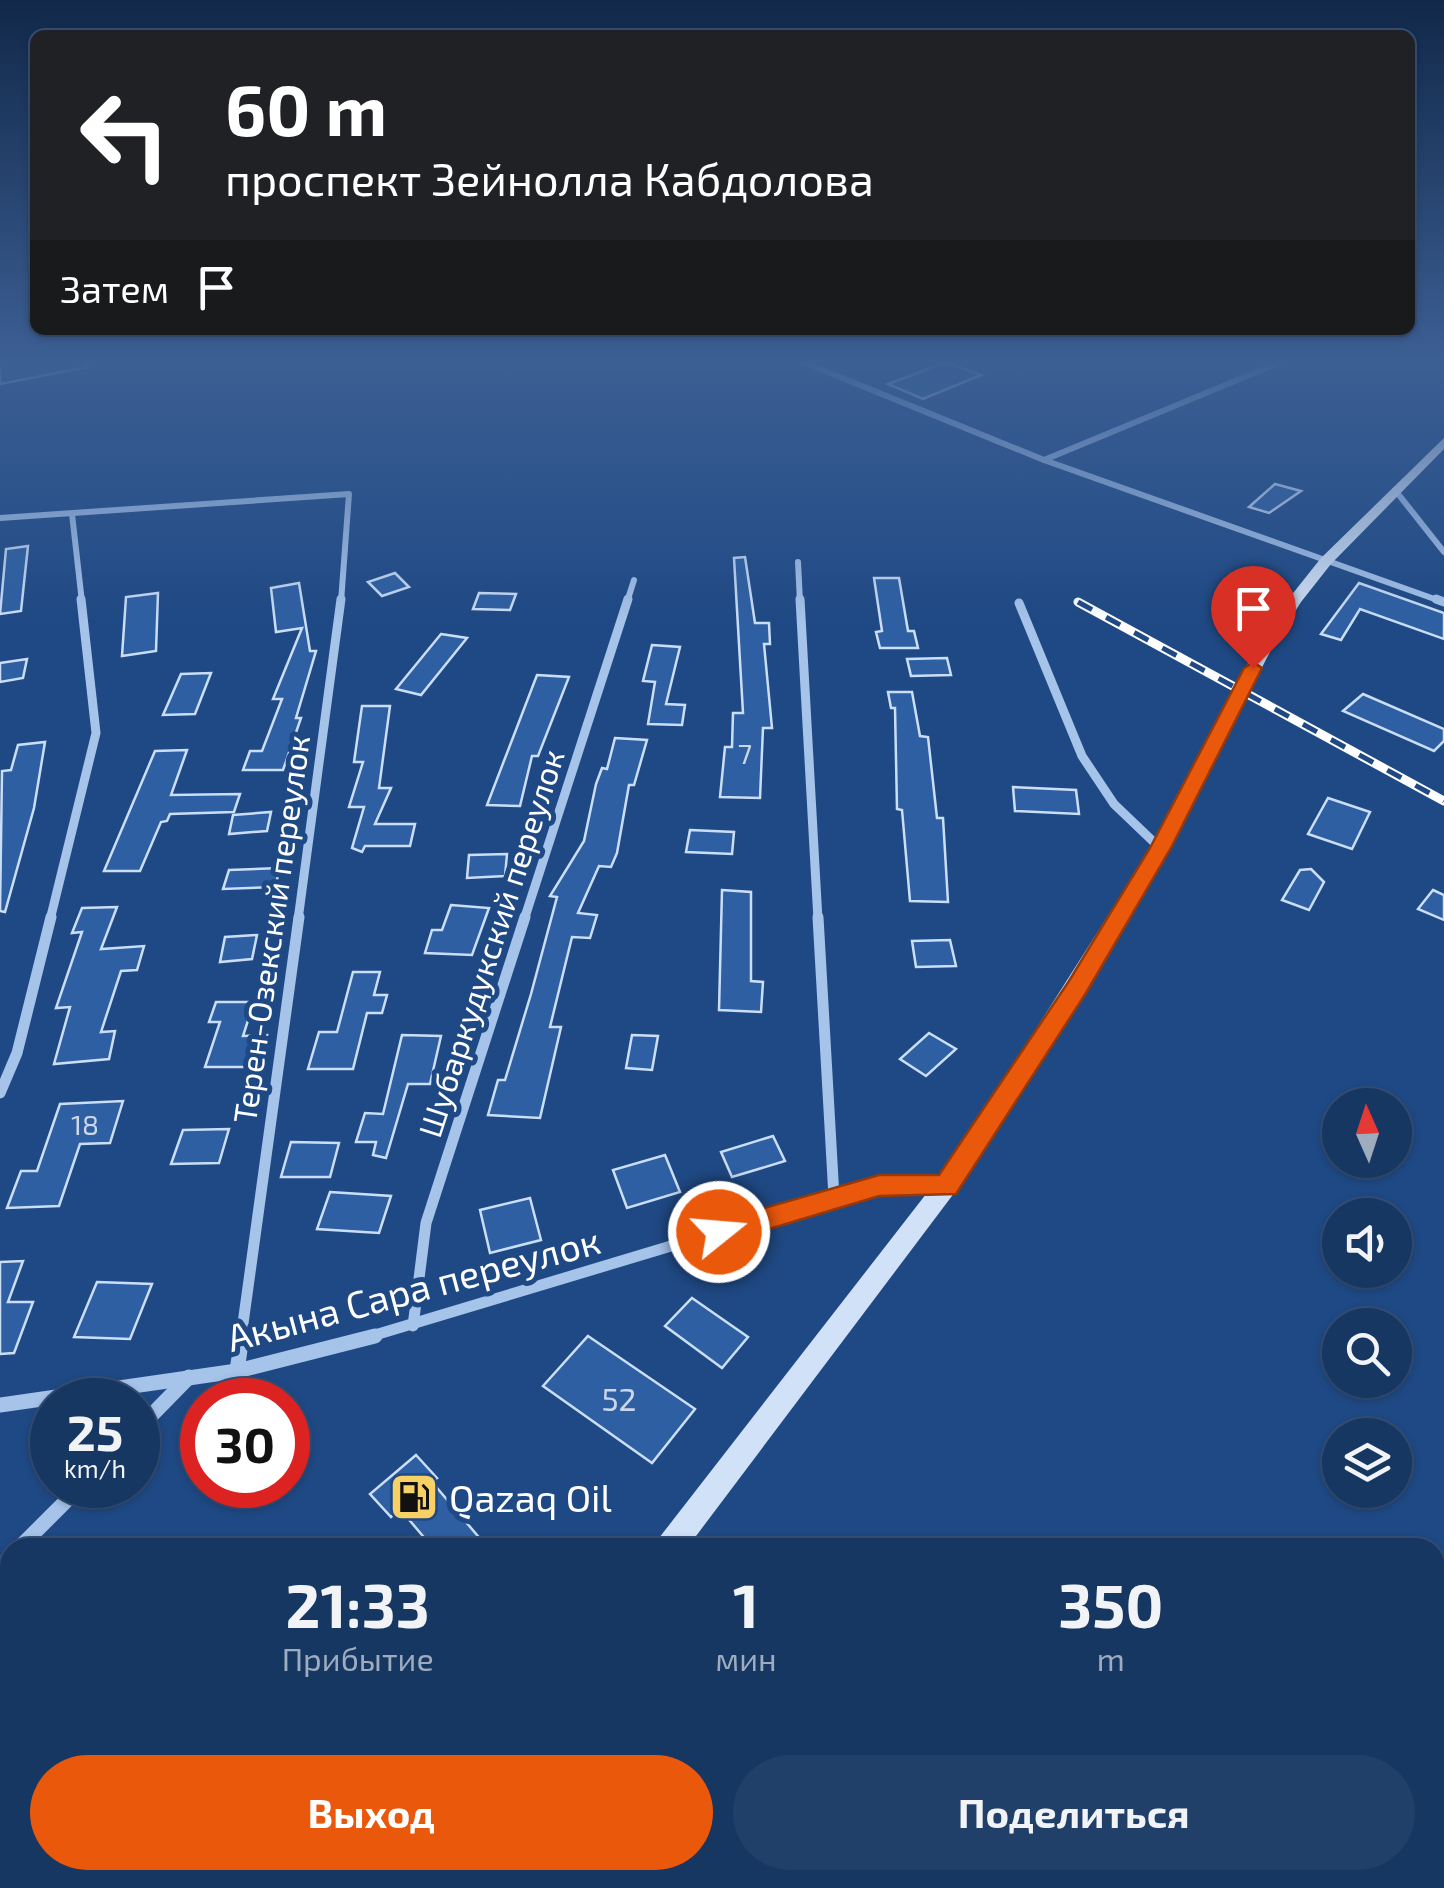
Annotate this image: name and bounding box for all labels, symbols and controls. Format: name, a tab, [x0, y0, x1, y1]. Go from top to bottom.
text: 60 m	[225, 66, 387, 150]
icon: left	[60, 70, 190, 200]
text: проспект Зейнолла Кабдолова	[225, 151, 874, 205]
icon: arrive	[189, 260, 244, 315]
text: Затем	[60, 265, 169, 311]
pin	[1211, 566, 1296, 669]
icon: arrive	[1226, 581, 1281, 636]
street label: Терен-Озекский переулок	[224, 733, 317, 1125]
house number: 7	[738, 736, 752, 770]
street label: Шубаркудукский переулок	[409, 744, 572, 1142]
north arrow	[1322, 1088, 1412, 1178]
map controls	[1322, 1088, 1412, 1508]
house number: 18	[71, 1107, 99, 1141]
position arrow	[667, 1180, 771, 1284]
button: sound	[1322, 1198, 1412, 1288]
street label: Акына Сара переулок	[221, 1216, 605, 1360]
button: search	[1322, 1308, 1412, 1398]
speed limit sign: 30	[180, 1378, 310, 1508]
house number: 52	[601, 1379, 637, 1417]
text: 25	[67, 1401, 123, 1461]
button: layers	[1322, 1418, 1412, 1508]
text: km/h	[64, 1453, 126, 1483]
fuel station icon: Qazaq Oil	[388, 1471, 440, 1523]
place label: Qazaq Oil	[449, 1474, 612, 1520]
text: 21:33	[286, 1568, 430, 1640]
text: 1	[733, 1568, 759, 1640]
text: 350	[1058, 1568, 1163, 1640]
text: Прибытие	[282, 1639, 434, 1677]
text: мин	[715, 1639, 777, 1677]
text: m	[1097, 1639, 1125, 1677]
button: Выход	[30, 1755, 713, 1870]
button: Поделиться	[733, 1755, 1415, 1870]

